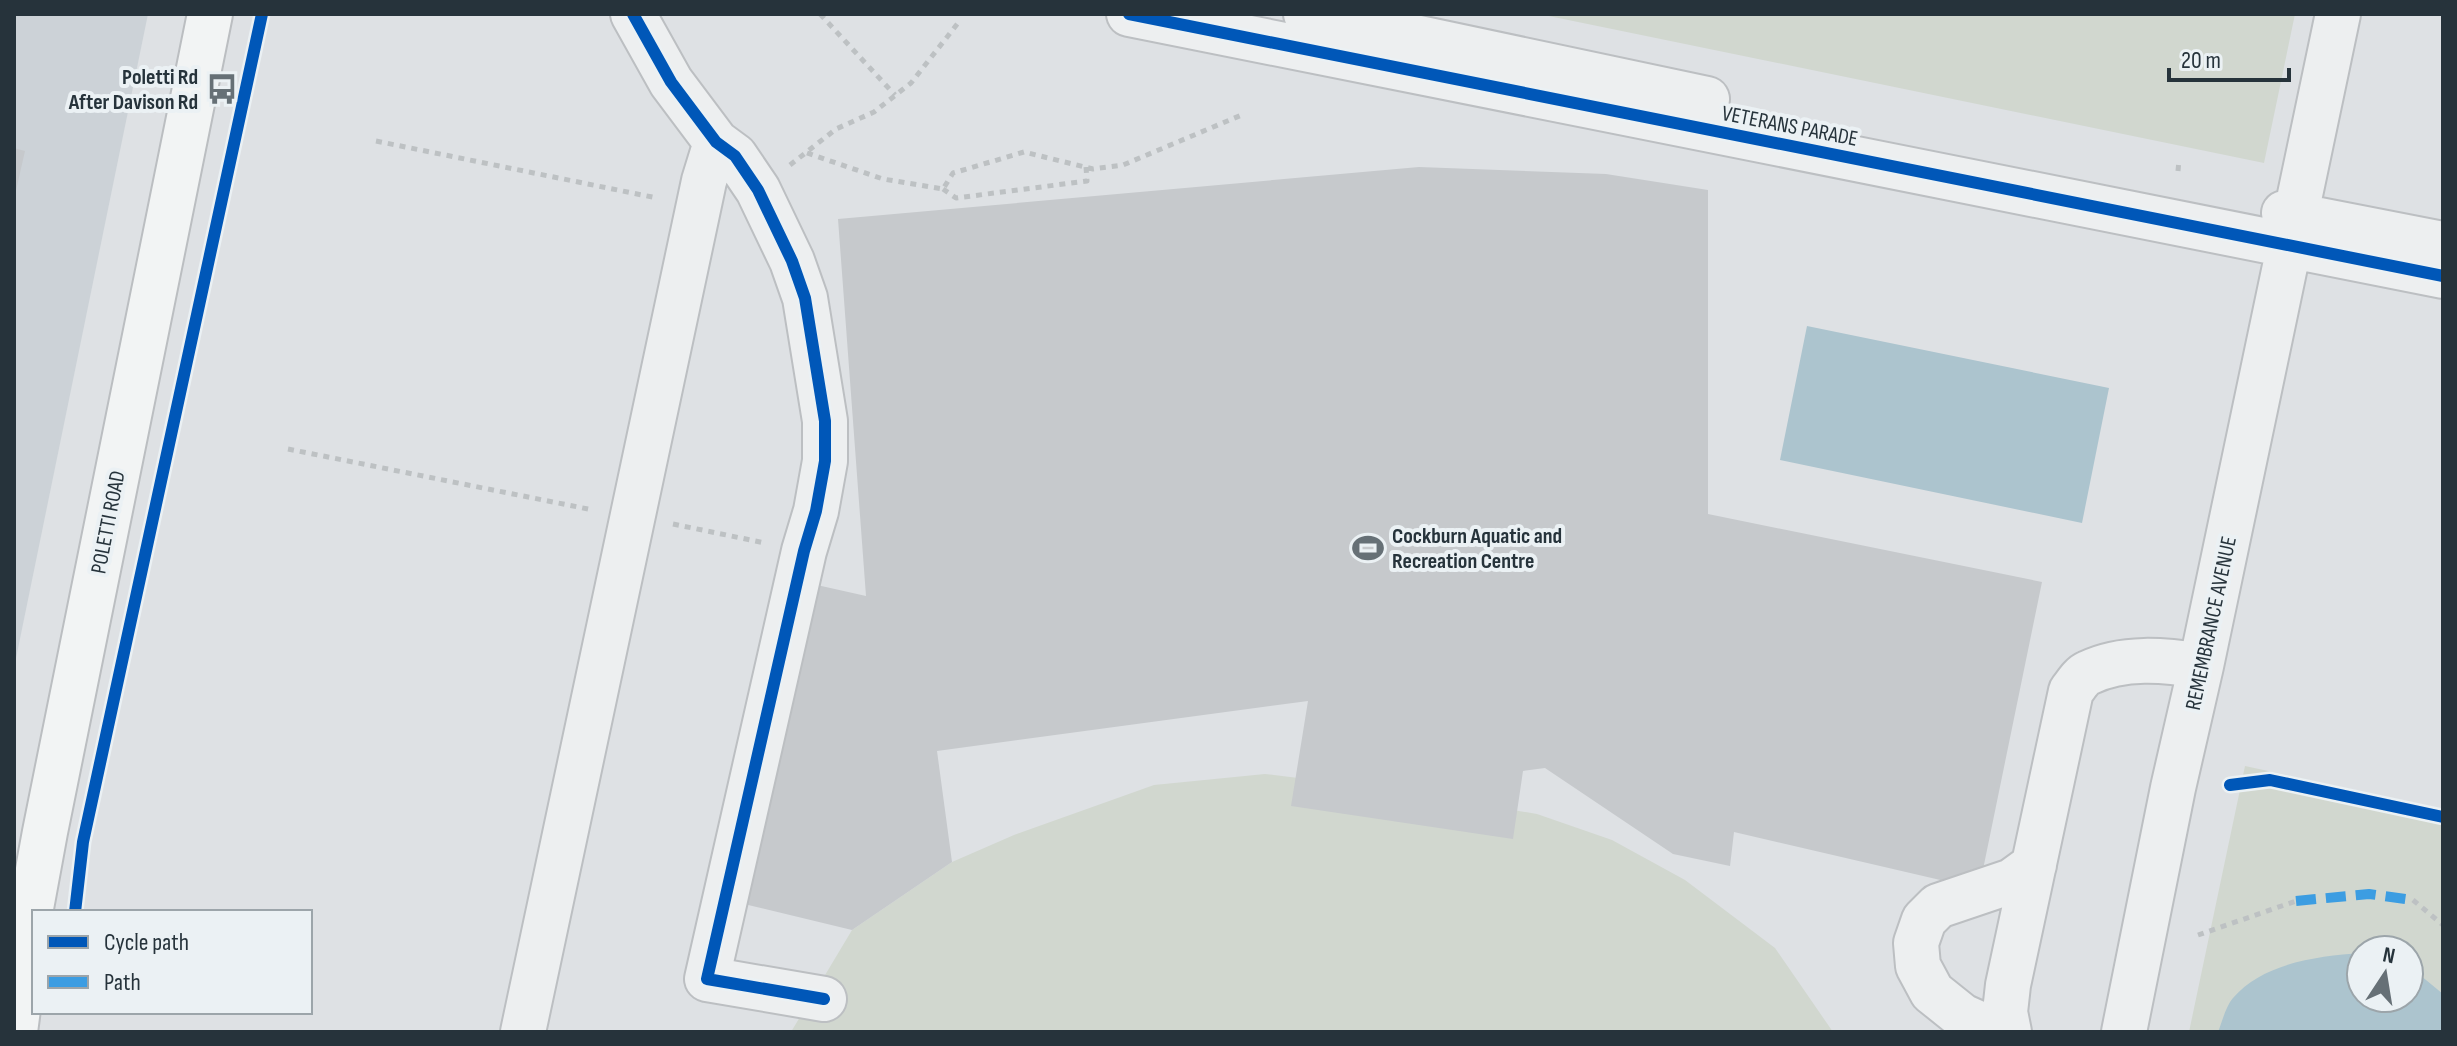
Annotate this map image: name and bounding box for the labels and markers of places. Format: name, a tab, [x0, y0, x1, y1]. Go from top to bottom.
place label: Poletti Rd After Davison Rd	[68, 64, 198, 116]
bus stop icon: Poletti Rd After Davison Rd	[205, 72, 239, 106]
place label: Cockburn Aquatic and Recreation Centre	[1392, 523, 1562, 575]
sports icon: Cockburn Aquatic and Recreation Centre	[1351, 531, 1385, 565]

